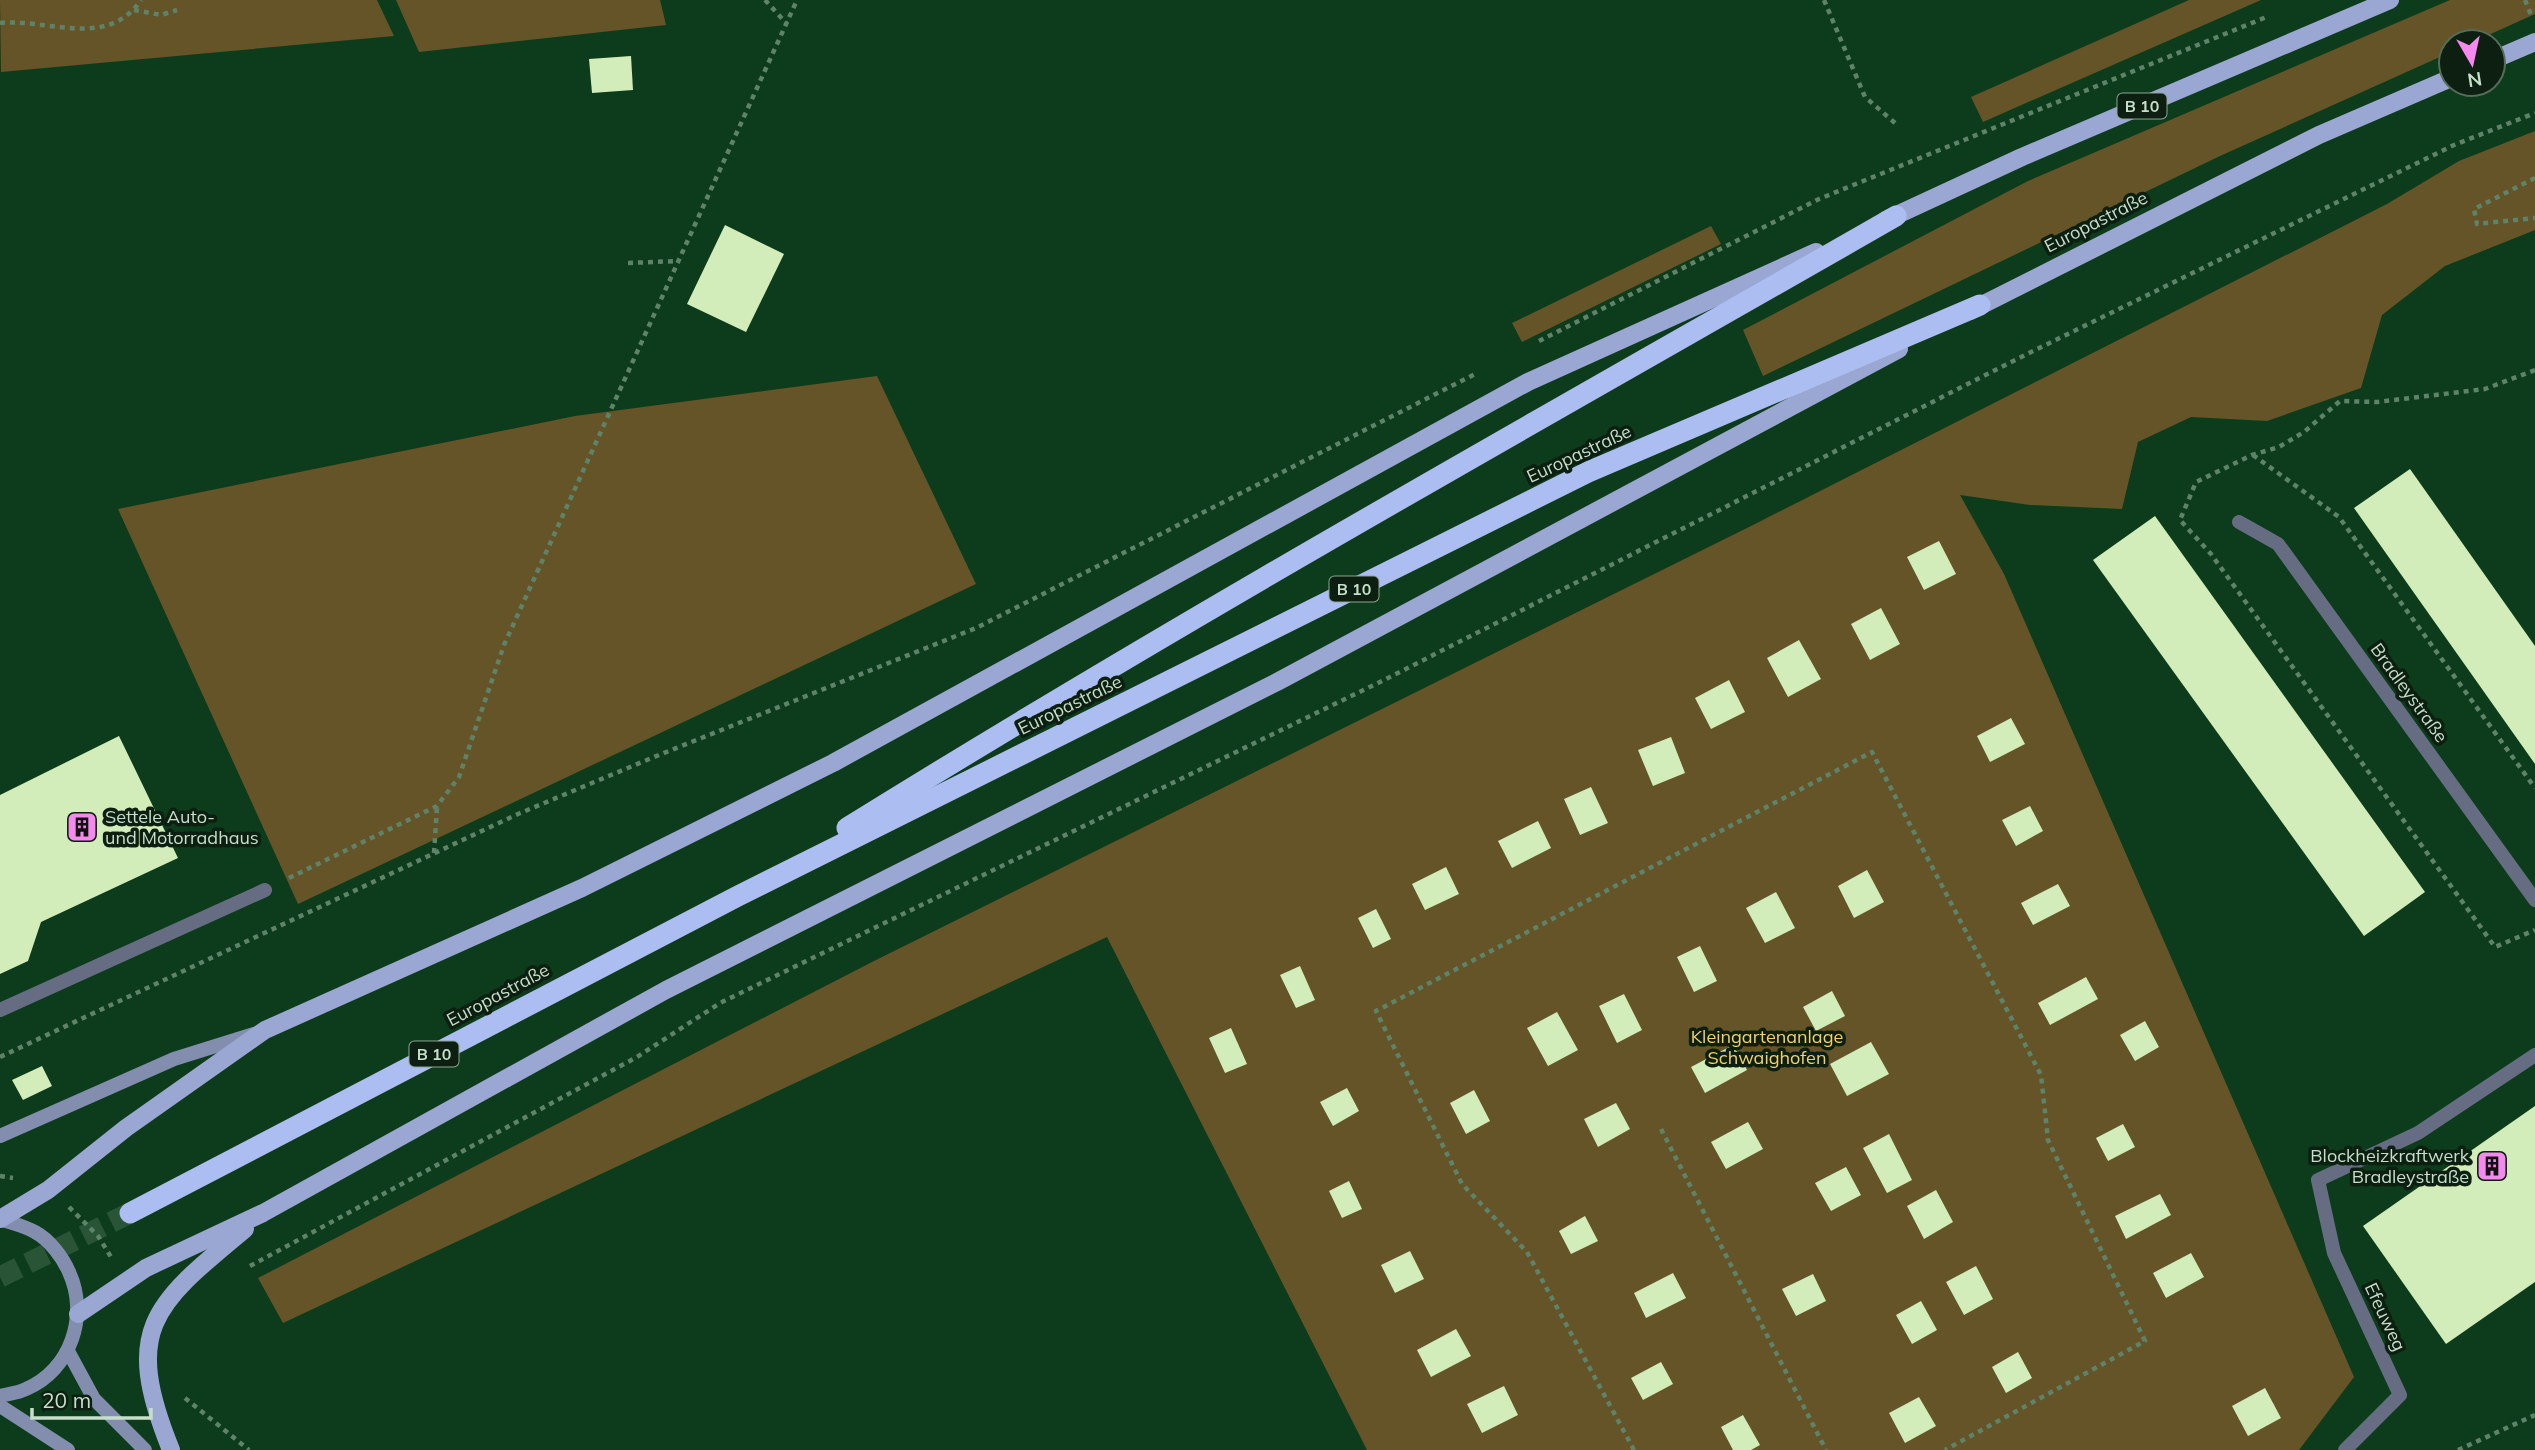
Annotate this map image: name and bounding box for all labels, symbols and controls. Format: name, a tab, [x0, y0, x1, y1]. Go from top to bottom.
north arrow	[2437, 28, 2507, 98]
text: N	[2466, 67, 2484, 93]
road number: B 10	[2118, 94, 2166, 118]
street label: Europastraße	[2040, 186, 2151, 257]
street label: Europastraße	[1523, 419, 1635, 488]
road number: B 10	[1330, 576, 1378, 602]
street label: Bradleystraße	[2366, 639, 2453, 747]
street label: Europastraße	[1014, 669, 1126, 740]
place label: Settele Auto- und Motorradhaus	[105, 805, 259, 849]
building icon: Settele Auto- und Motorradhaus	[65, 810, 99, 844]
street label: Europastraße	[443, 958, 553, 1031]
park label: Kleingartenanlage Schwaighofen	[1691, 1025, 1843, 1069]
road number: B 10	[410, 1042, 458, 1066]
place label: Blockheizkraftwerk Bradleystraße	[2310, 1144, 2470, 1188]
building icon: Blockheizkraftwerk Bradleystraße	[2475, 1149, 2509, 1183]
street label: Efeuweg	[2360, 1279, 2411, 1355]
scale bar	[32, 1376, 150, 1420]
text: 20 m	[42, 1387, 91, 1413]

